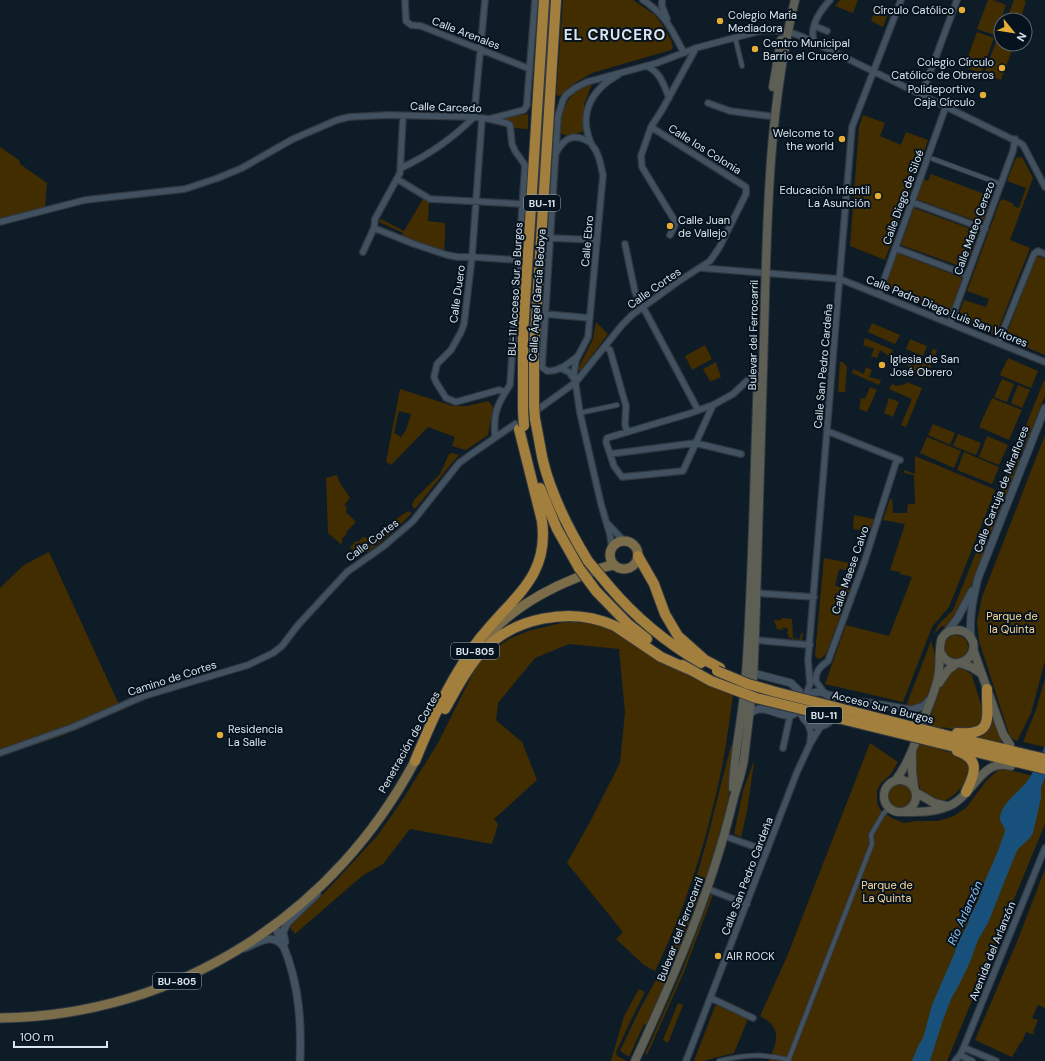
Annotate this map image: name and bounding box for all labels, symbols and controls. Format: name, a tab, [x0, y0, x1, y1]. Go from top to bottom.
place label: Círculo Católico	[873, 3, 954, 17]
marker: Círculo Católico	[957, 5, 967, 15]
place label: Colegio María Mediadora	[728, 8, 797, 35]
north arrow	[993, 12, 1033, 52]
street label: Calle Arenales	[430, 14, 502, 52]
marker: Colegio María Mediadora	[715, 16, 725, 26]
district label: EL CRUCERO	[564, 25, 666, 45]
text: N	[1014, 30, 1030, 44]
place label: Centro Municipal Barrio el Crucero	[763, 36, 850, 63]
marker: Centro Municipal Barrio el Crucero	[750, 44, 760, 54]
place label: Colegio Círculo Católico de Obreros	[891, 55, 994, 82]
marker: Colegio Círculo Católico de Obreros	[997, 63, 1007, 73]
place label: Polideportivo Caja Círculo	[908, 82, 975, 109]
marker: Polideportivo Caja Círculo	[978, 90, 988, 100]
street label: Calle Carcedo	[410, 99, 482, 115]
street label: Calle los Colonia	[666, 121, 744, 177]
place label: Welcome to the world	[773, 126, 834, 153]
marker: Welcome to the world	[837, 134, 847, 144]
street label: Calle Diego de Siloé	[879, 148, 927, 246]
street label: Calle Mateo Cerezo	[951, 179, 997, 277]
place label: Educación Infantil La Asunción	[780, 183, 870, 210]
marker: Educación Infantil La Asunción	[873, 191, 883, 201]
road number: BU-11	[524, 195, 560, 211]
place label: Calle Juan de Vallejo	[678, 213, 730, 240]
street label: Calle Ebro	[578, 215, 596, 267]
marker: Calle Juan de Vallejo	[665, 221, 675, 231]
street label: BU-11 Acceso Sur a Burgos	[505, 222, 525, 356]
street label: Calle Ángel García Bedoya	[525, 228, 549, 362]
street label: Calle Duero	[446, 264, 468, 324]
street label: Calle Cortes	[624, 264, 684, 312]
street label: Calle Padre Diego Luis San Vitores	[864, 272, 1030, 350]
street label: Bulevar del Ferrocarril	[745, 280, 761, 390]
street label: Calle San Pedro Cardeña	[811, 303, 835, 429]
place label: Iglesia de San José Obrero	[890, 352, 959, 379]
marker: Iglesia de San José Obrero	[877, 360, 887, 370]
street label: Calle Cartuja de Miraflores	[970, 424, 1032, 554]
street label: Calle Cortes	[343, 516, 401, 564]
street label: Calle Maese Calvo	[828, 524, 872, 616]
park label: Parque de la Quinta	[986, 609, 1038, 636]
road number: BU-805	[451, 643, 499, 659]
street label: Camino de Cortes	[126, 657, 218, 699]
street label: Acceso Sur a Burgos	[831, 688, 935, 726]
street label: Penetración de Cortes	[375, 689, 443, 795]
road number: BU-11	[806, 707, 842, 723]
place label: Residencia La Salle	[228, 722, 283, 749]
marker: Residencia La Salle	[215, 730, 225, 740]
street label: Calle San Pedro Cardeña	[718, 815, 776, 937]
street label: Bulevar del Ferrocarril	[654, 875, 706, 983]
park label: Parque de La Quinta	[861, 878, 913, 905]
water label: Río Arlanzón	[944, 878, 986, 948]
street label: Avenida del Arlanzón	[966, 899, 1018, 1003]
place label: AIR ROCK	[726, 949, 775, 963]
marker: AIR ROCK	[713, 951, 723, 961]
road number: BU-805	[153, 973, 201, 989]
scale bar	[14, 1023, 107, 1049]
text: 100 m	[20, 1029, 54, 1045]

